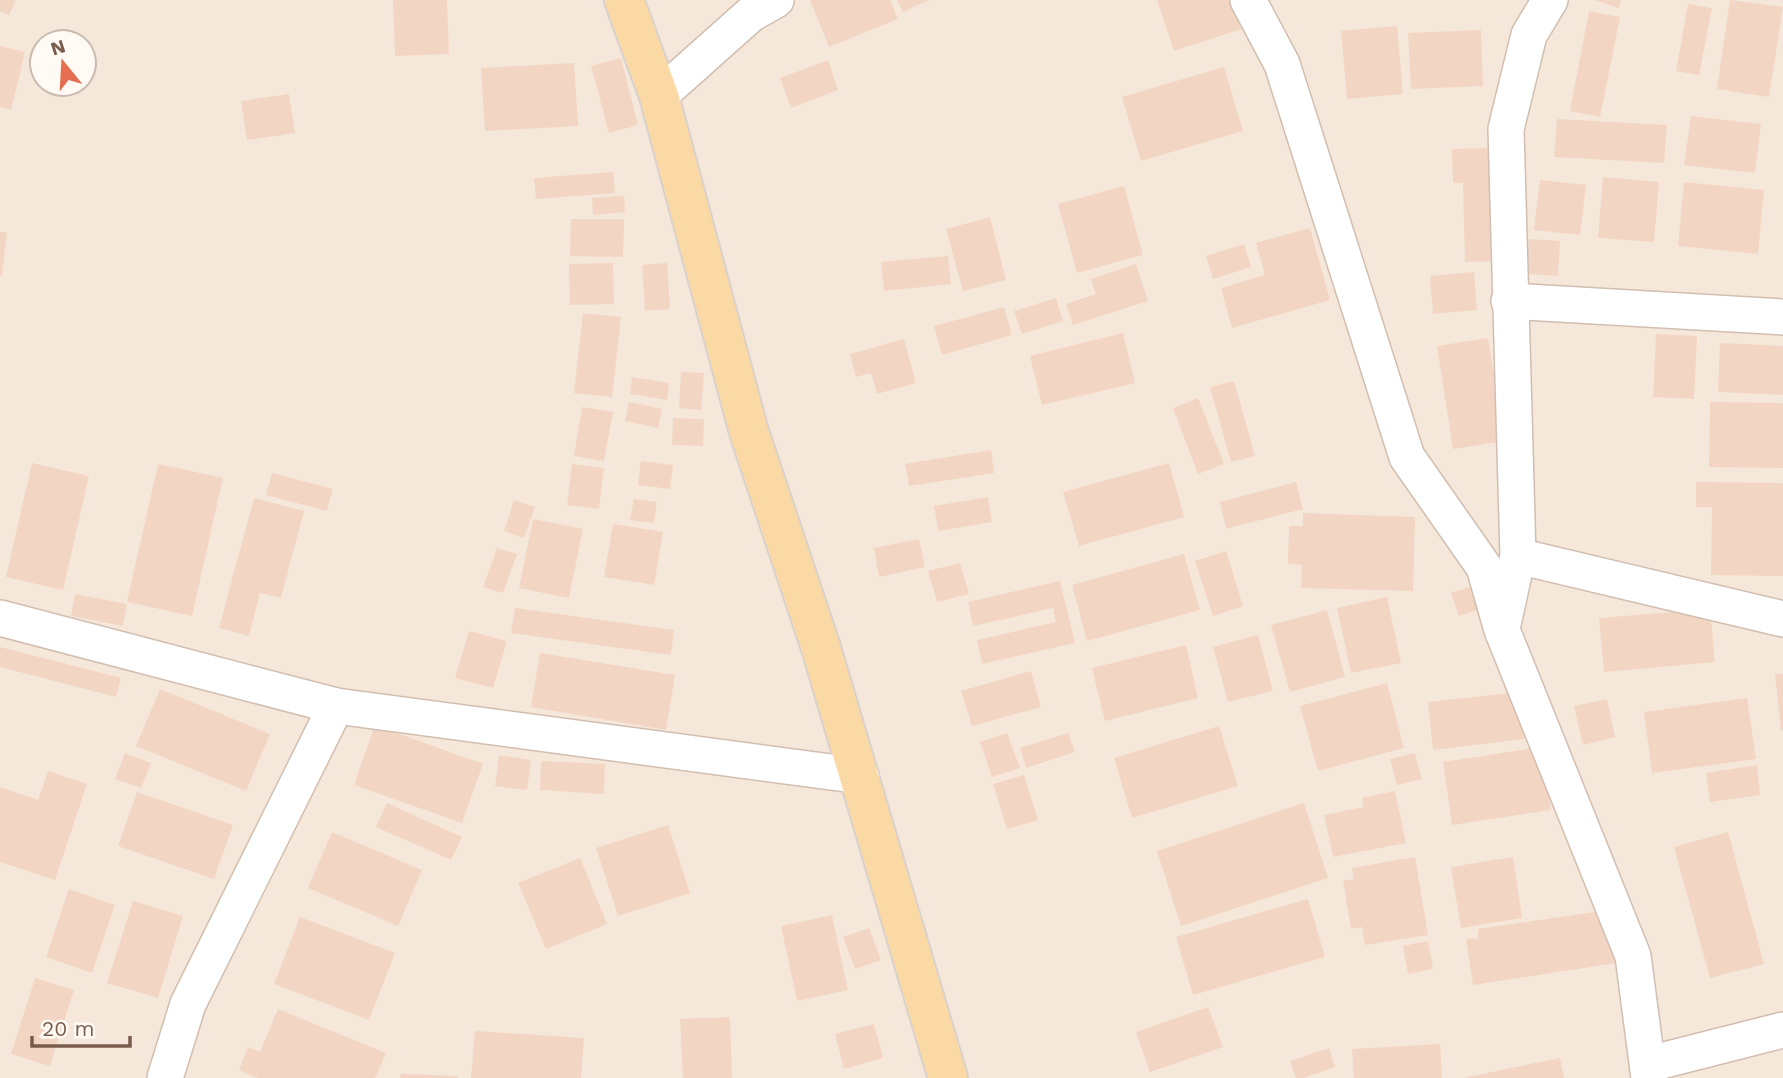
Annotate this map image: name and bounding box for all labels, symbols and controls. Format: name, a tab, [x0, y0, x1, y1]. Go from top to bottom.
north arrow	[28, 28, 98, 98]
text: N	[48, 34, 68, 60]
scale bar	[32, 1004, 130, 1048]
text: 20 m	[42, 1016, 94, 1041]

